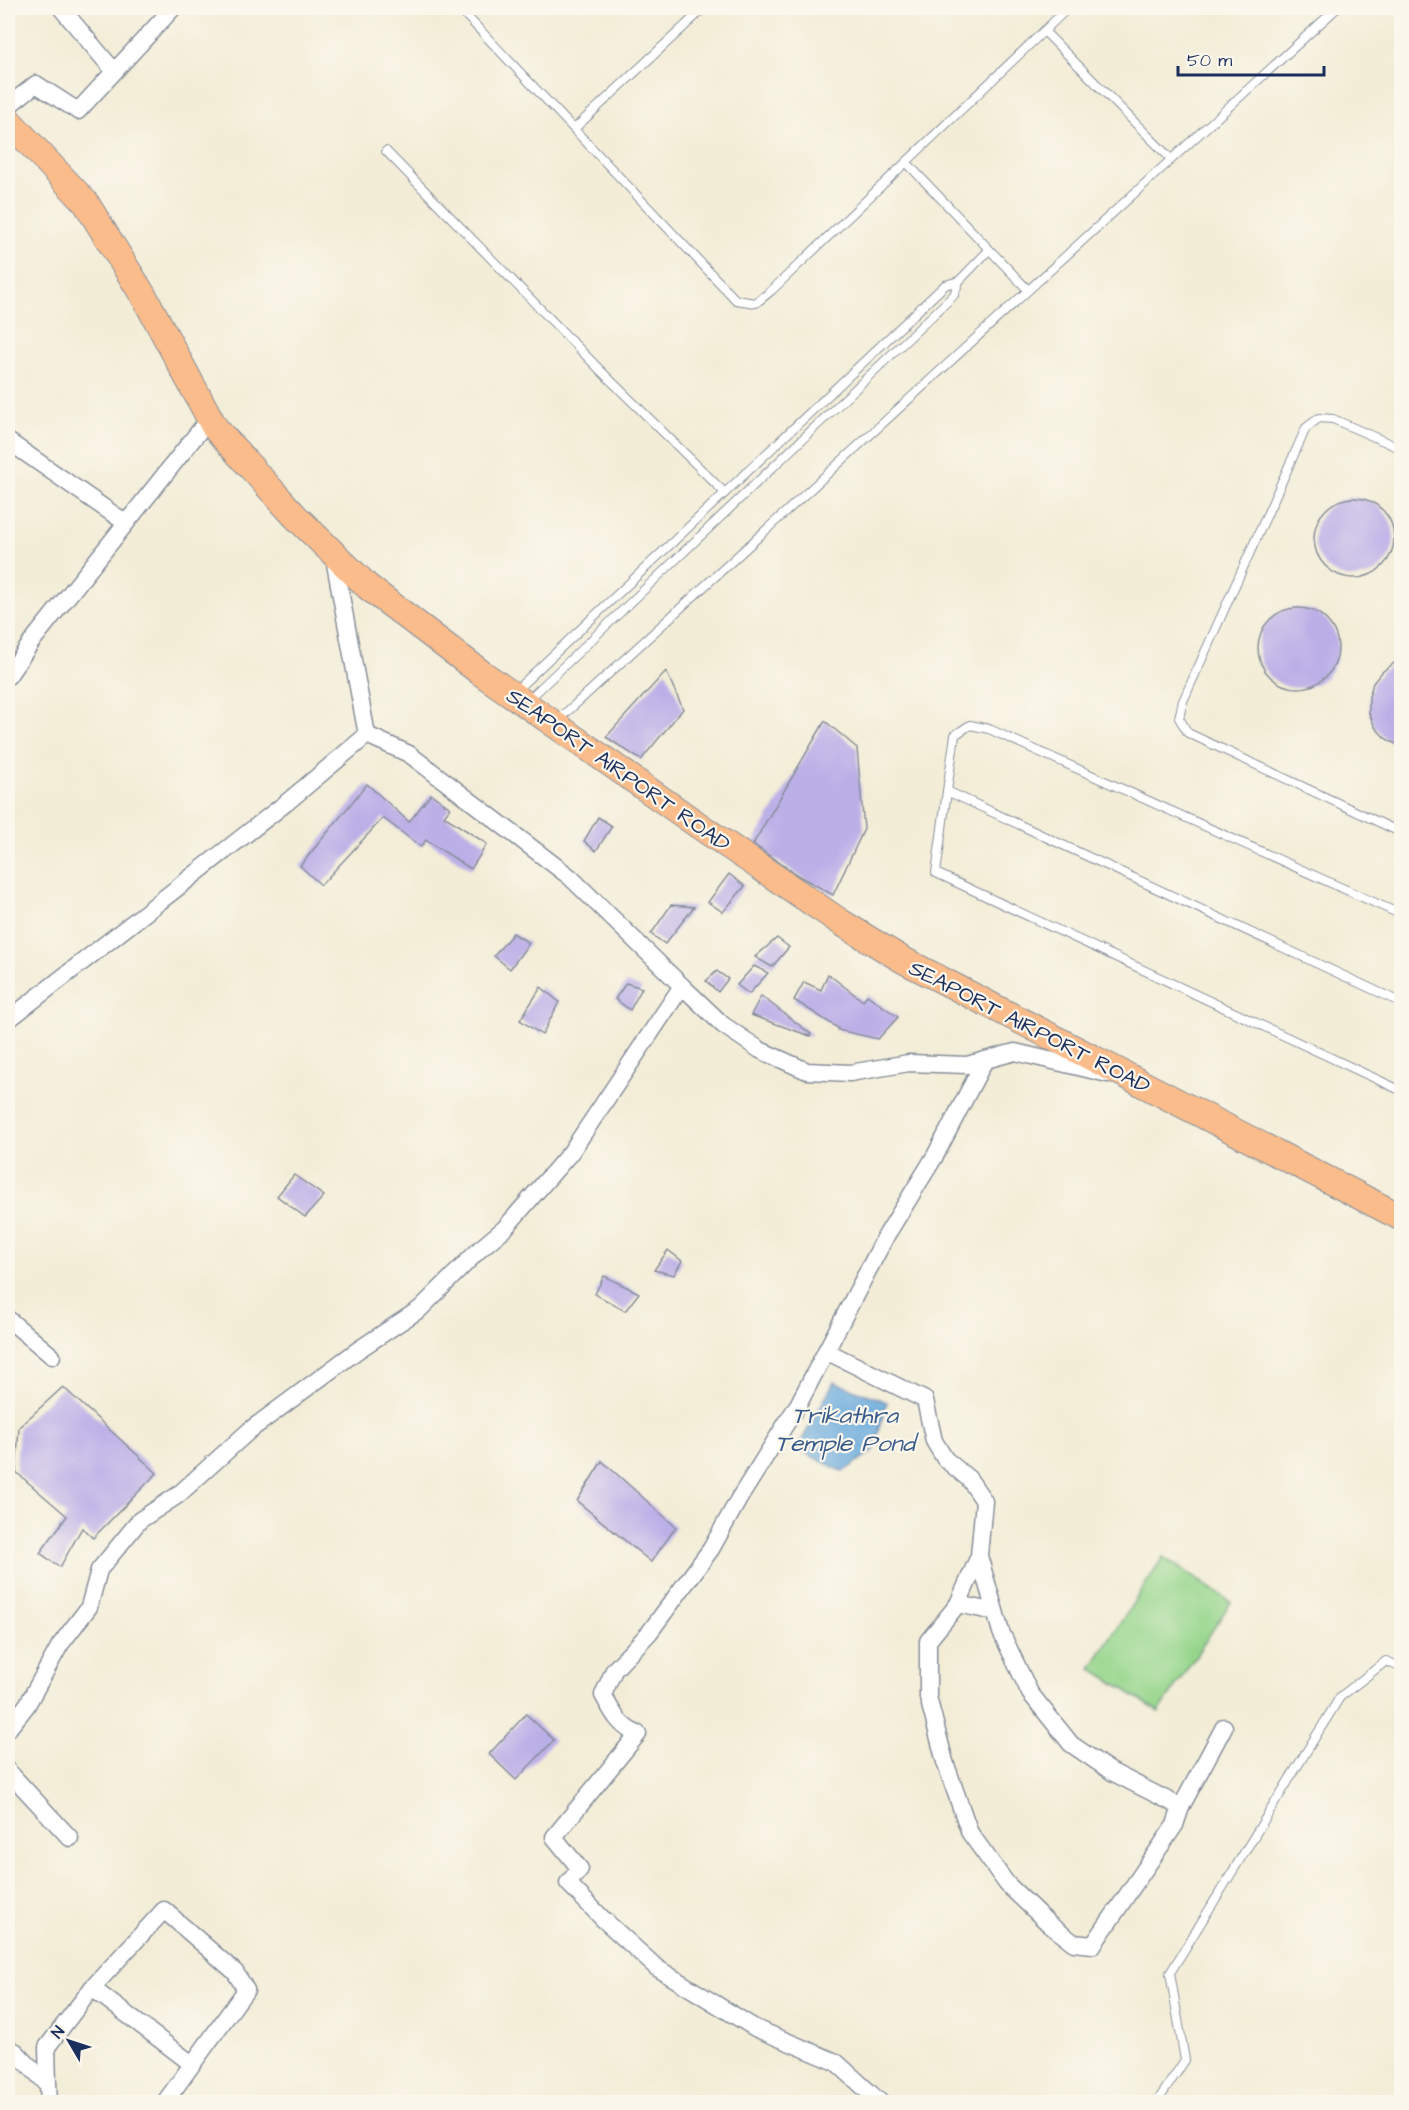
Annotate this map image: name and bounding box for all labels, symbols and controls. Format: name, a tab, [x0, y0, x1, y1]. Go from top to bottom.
scale bar	[1178, 39, 1324, 77]
text: 50 m	[1187, 48, 1232, 73]
street label: SEAPORT AIRPORT ROAD	[500, 681, 736, 860]
street label: SEAPORT AIRPORT ROAD	[903, 953, 1155, 1102]
water label: Trikathra Temple Pond	[775, 1399, 919, 1461]
north arrow	[39, 2011, 99, 2071]
text: N	[46, 2021, 70, 2043]

